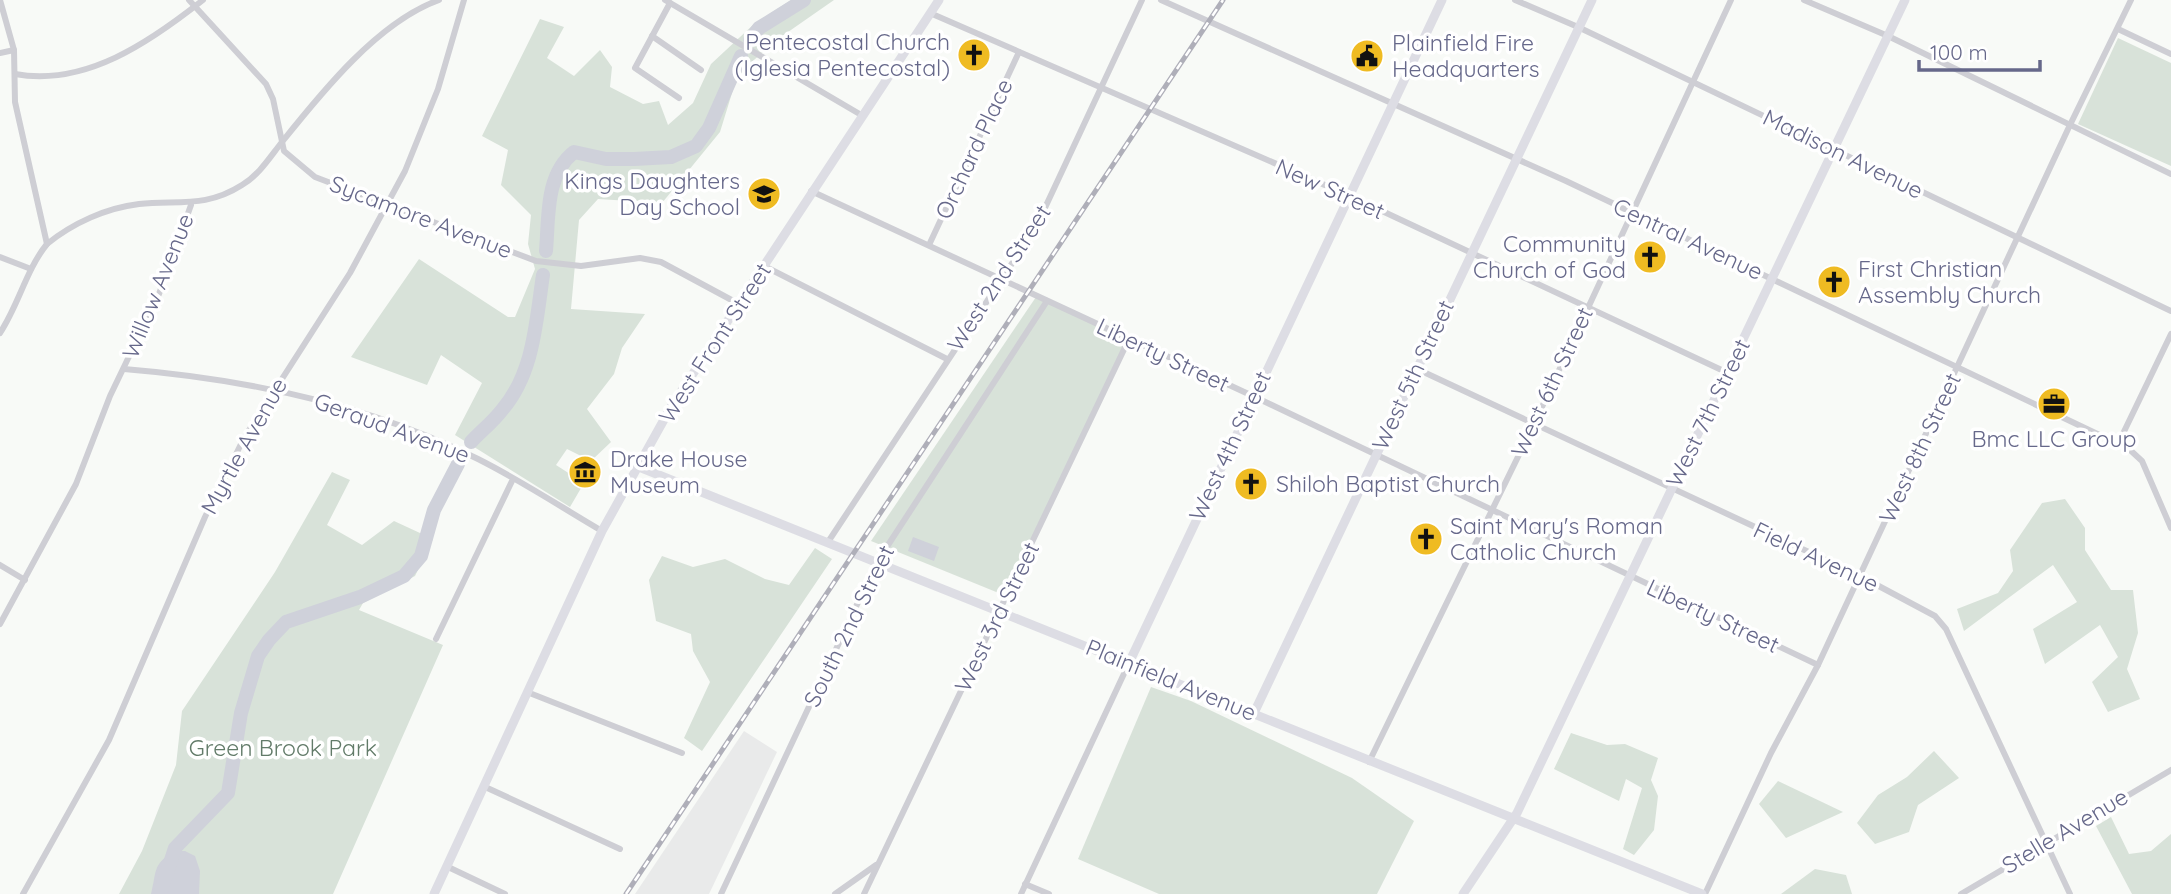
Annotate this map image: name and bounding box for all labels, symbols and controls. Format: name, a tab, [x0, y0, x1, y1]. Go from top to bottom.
place label: Pentecostal Church (Iglesia Pentecostal)	[735, 27, 950, 82]
place label: Plainfield Fire Headquarters	[1392, 28, 1540, 83]
scale bar	[1919, 28, 2040, 72]
church icon: Pentecostal Church (Iglesia Pentecostal)	[955, 36, 993, 74]
public building icon: Plainfield Fire Headquarters	[1348, 37, 1386, 75]
text: 100 m	[1930, 39, 1988, 65]
street label: Orchard Place	[928, 74, 1019, 223]
street label: Madison Avenue	[1758, 102, 1928, 205]
street label: New Street	[1271, 152, 1389, 225]
place label: Kings Daughters Day School	[564, 166, 740, 221]
street label: Sycamore Avenue	[326, 168, 516, 265]
school or university icon: Kings Daughters Day School	[745, 175, 783, 213]
street label: Central Avenue	[1609, 191, 1768, 286]
street label: West 2nd Street	[940, 199, 1057, 356]
street label: Willow Avenue	[115, 209, 200, 362]
place label: Community Church of God	[1473, 229, 1626, 284]
church icon: Community Church of God	[1631, 238, 1669, 276]
place label: First Christian Assembly Church	[1858, 254, 2041, 309]
street label: West Front Street	[652, 257, 777, 428]
church icon: First Christian Assembly Church	[1815, 263, 1853, 301]
street label: West 5th Street	[1365, 295, 1460, 454]
street label: West 6th Street	[1504, 302, 1599, 461]
street label: Liberty Street	[1092, 311, 1234, 398]
street label: West 7th Street	[1659, 334, 1756, 492]
street label: West 4th Street	[1182, 366, 1277, 525]
street label: West 8th Street	[1872, 368, 1967, 527]
street label: Myrtle Avenue	[194, 372, 293, 519]
office icon: Bmc LLC Group	[2035, 385, 2073, 423]
street label: Geraud Avenue	[311, 386, 474, 469]
place label: Bmc LLC Group	[1972, 424, 2136, 453]
place label: Drake House Museum	[610, 444, 747, 499]
museum icon: Drake House Museum	[566, 453, 604, 491]
church icon: Shiloh Baptist Church	[1232, 465, 1270, 503]
place label: Shiloh Baptist Church	[1276, 469, 1500, 498]
place label: Saint Mary's Roman Catholic Church	[1450, 511, 1663, 566]
street label: Field Avenue	[1749, 515, 1883, 598]
church icon: Saint Mary's Roman Catholic Church	[1407, 520, 1445, 558]
street label: West 3rd Street	[948, 537, 1045, 696]
street label: South 2nd Street	[797, 540, 900, 711]
street label: Liberty Street	[1642, 572, 1784, 659]
street label: Plainfield Avenue	[1082, 632, 1261, 727]
park label: Green Brook Park	[189, 733, 377, 762]
street label: Stelle Avenue	[1996, 782, 2133, 880]

